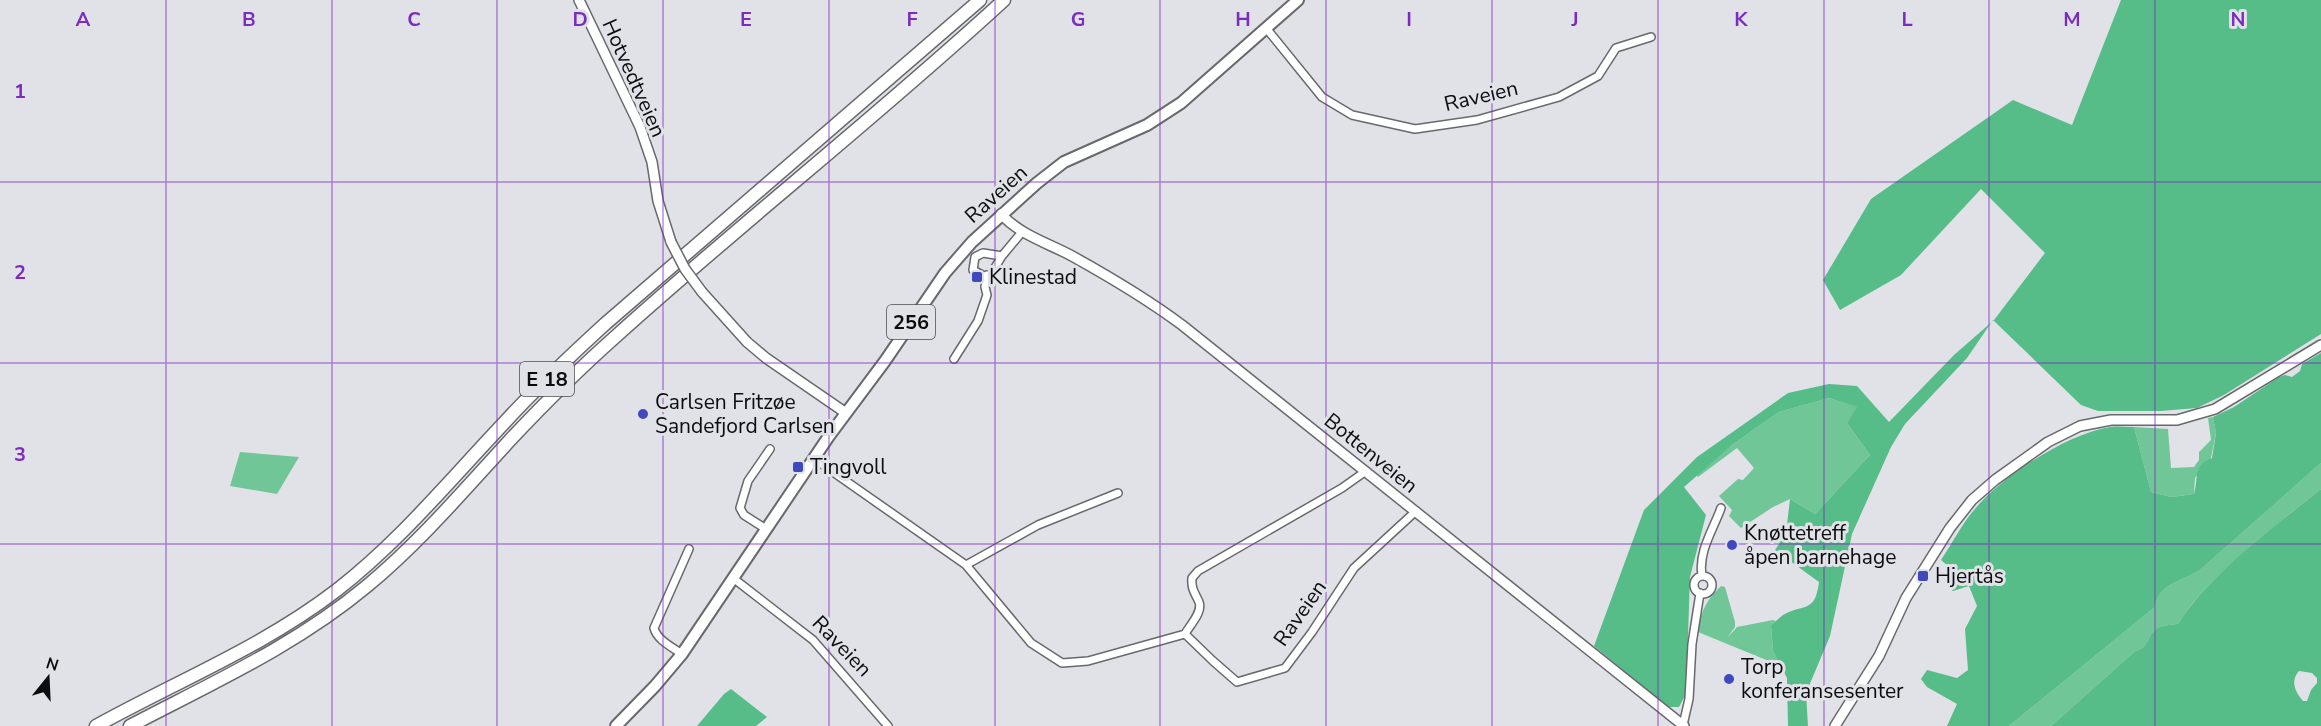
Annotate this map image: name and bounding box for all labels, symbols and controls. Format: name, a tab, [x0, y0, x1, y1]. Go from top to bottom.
text: A	[76, 6, 91, 33]
text: B	[242, 6, 256, 33]
text: C	[407, 6, 421, 33]
text: D	[572, 6, 588, 33]
text: E	[740, 6, 752, 33]
text: F	[906, 6, 918, 33]
text: G	[1071, 6, 1085, 33]
text: H	[1235, 6, 1251, 33]
text: I	[1406, 6, 1412, 33]
text: J	[1570, 6, 1579, 33]
text: K	[1734, 6, 1748, 33]
text: L	[1901, 6, 1913, 33]
text: M	[2063, 6, 2081, 33]
text: N	[2231, 6, 2245, 33]
street label: Hotvedtveien	[596, 15, 672, 141]
street label: Raveien	[1441, 74, 1521, 118]
text: 1	[14, 78, 26, 105]
street label: Raveien	[959, 159, 1033, 229]
text: 2	[14, 259, 26, 286]
place label: Klinestad	[989, 263, 1077, 291]
marker: Klinestad	[970, 270, 984, 284]
road number: 256	[887, 305, 935, 339]
road number: E 18	[520, 362, 574, 396]
place label: Carlsen Fritzøe Sandefjord Carlsen	[655, 388, 835, 440]
marker: Carlsen Fritzøe Sandefjord Carlsen	[636, 407, 650, 421]
street label: Bottenveien	[1318, 407, 1424, 499]
text: 3	[14, 441, 26, 468]
place label: Tingvoll	[810, 453, 887, 481]
marker: Tingvoll	[791, 460, 805, 474]
place label: Knøttetreff åpen barnehage	[1744, 519, 1896, 571]
marker: Knøttetreff åpen barnehage	[1725, 538, 1739, 552]
place label: Hjertås	[1935, 562, 2004, 590]
marker: Hjertås	[1916, 569, 1930, 583]
street label: Raveien	[1267, 574, 1333, 652]
street label: Raveien	[806, 609, 878, 683]
north arrow	[18, 648, 78, 708]
text: N	[43, 652, 61, 677]
place label: Torp konferansesenter	[1741, 653, 1904, 705]
marker: Torp konferansesenter	[1722, 672, 1736, 686]

